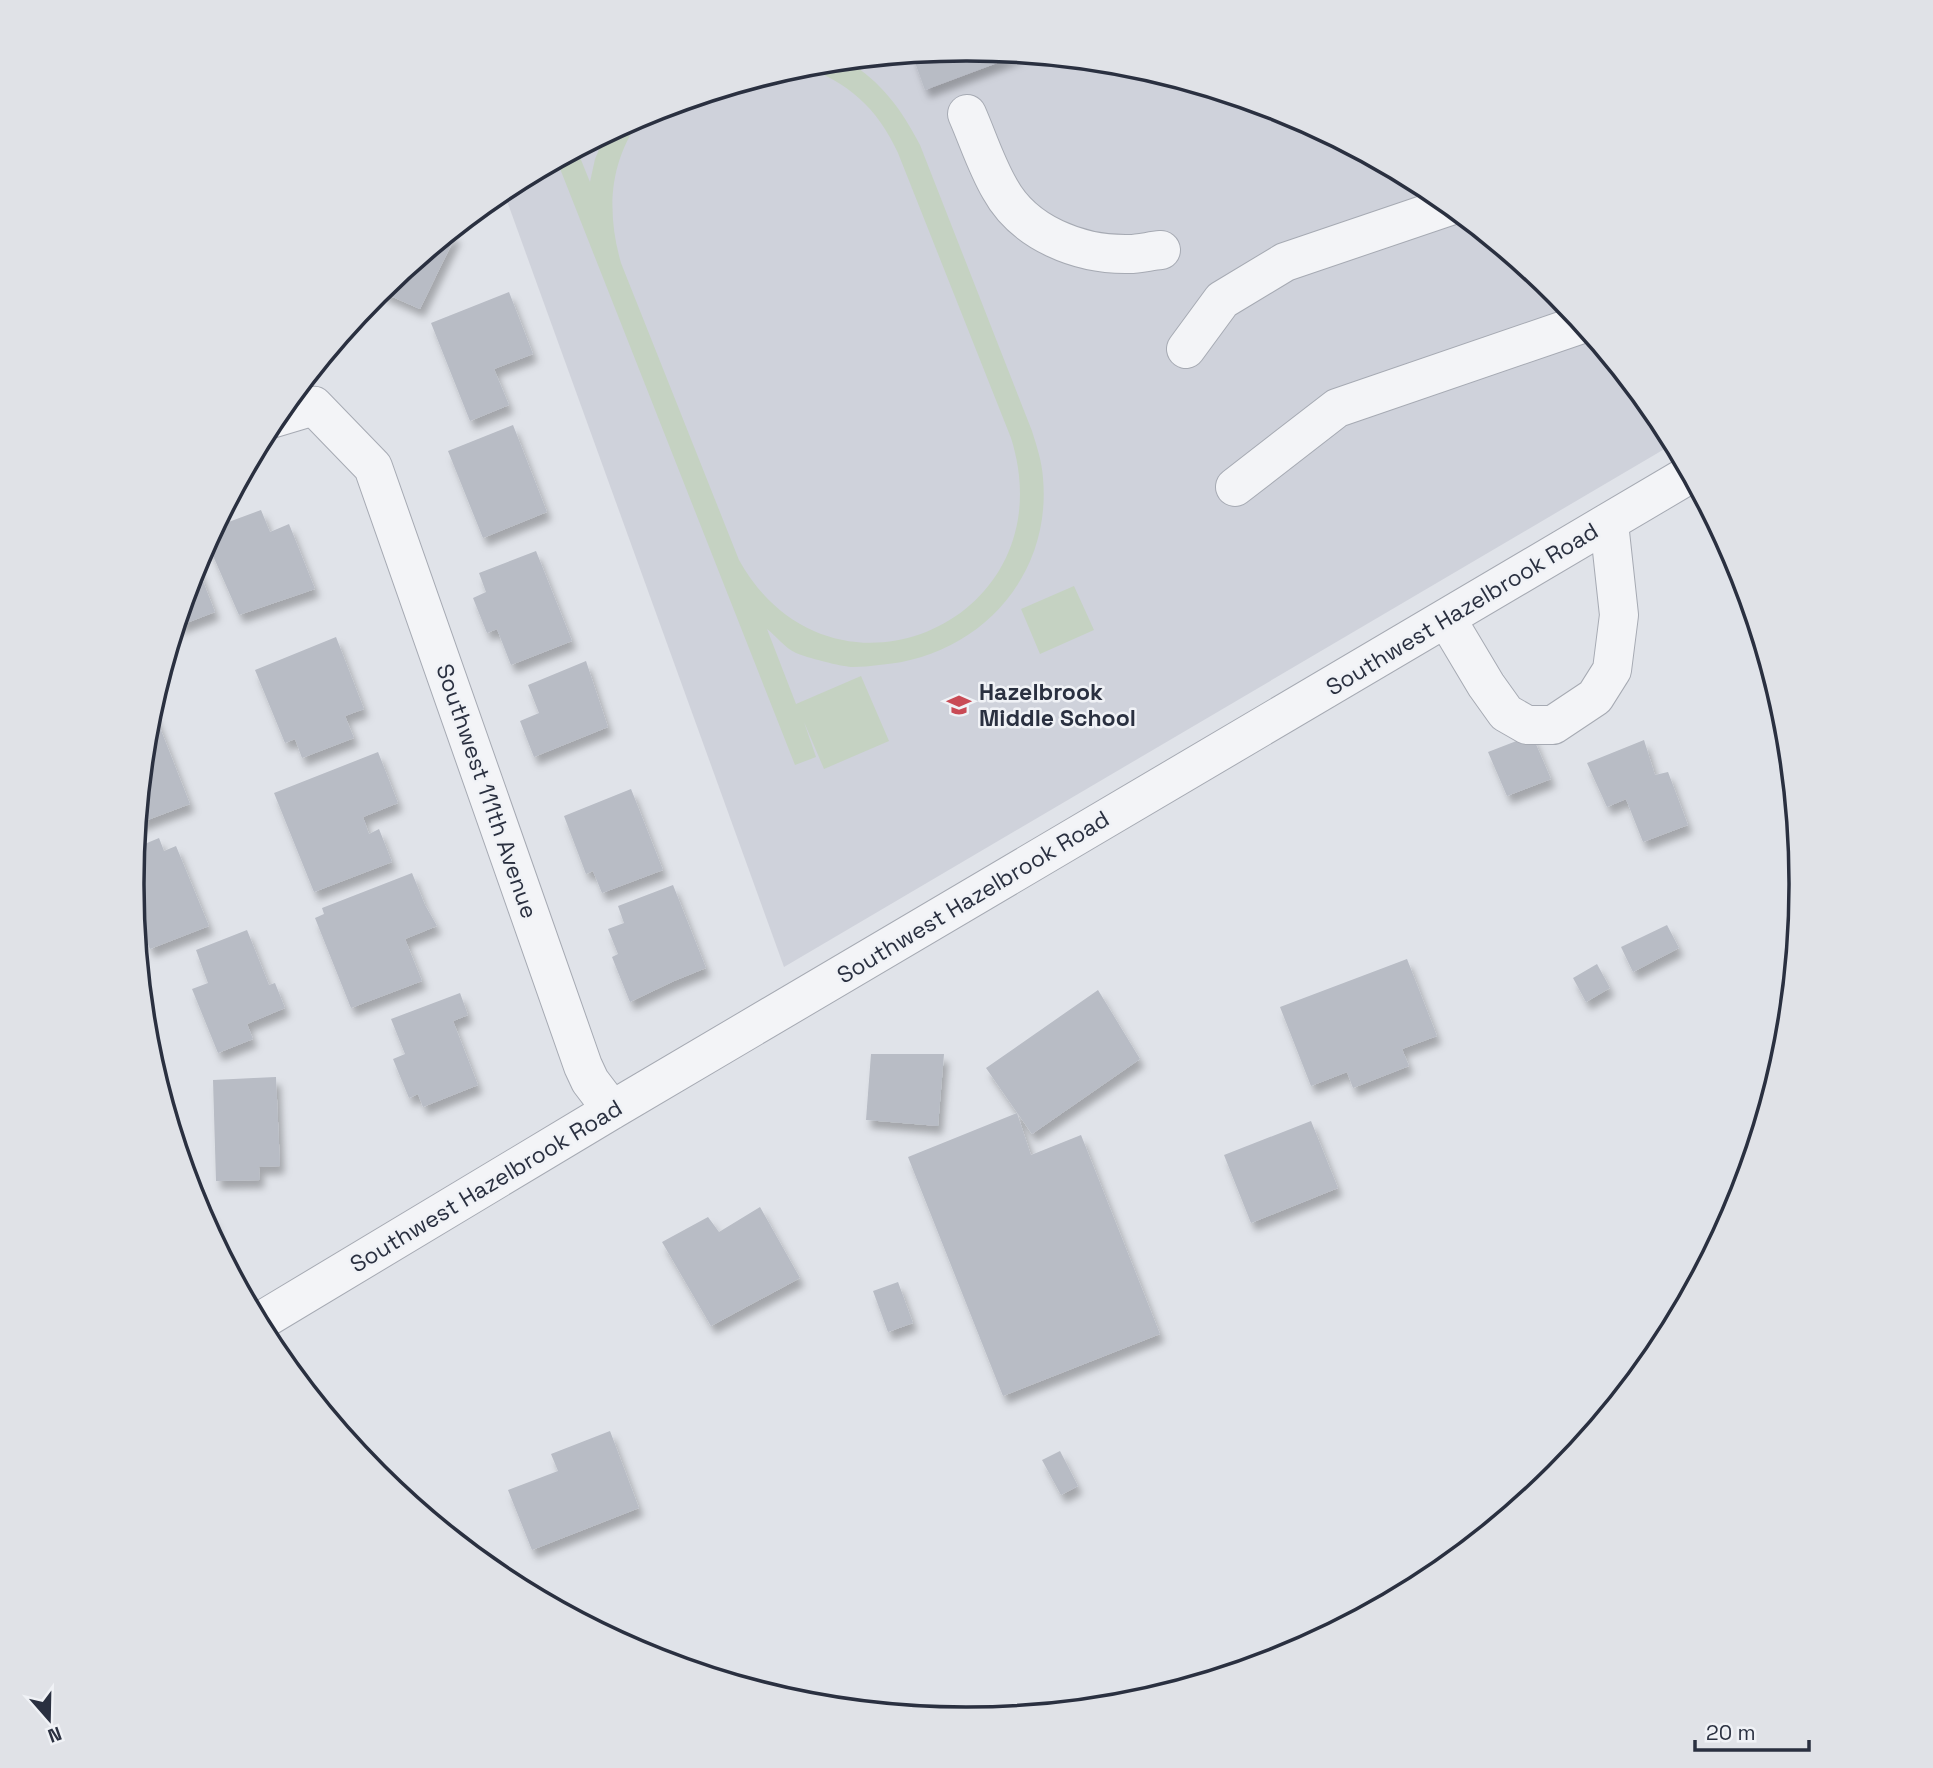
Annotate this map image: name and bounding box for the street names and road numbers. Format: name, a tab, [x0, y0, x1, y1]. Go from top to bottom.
street label: Southwest Hazelbrook Road	[1320, 516, 1604, 702]
street label: Southwest 111th Avenue	[429, 660, 545, 922]
street label: Southwest Hazelbrook Road	[831, 804, 1115, 990]
street label: Southwest Hazelbrook Road	[344, 1093, 628, 1279]

